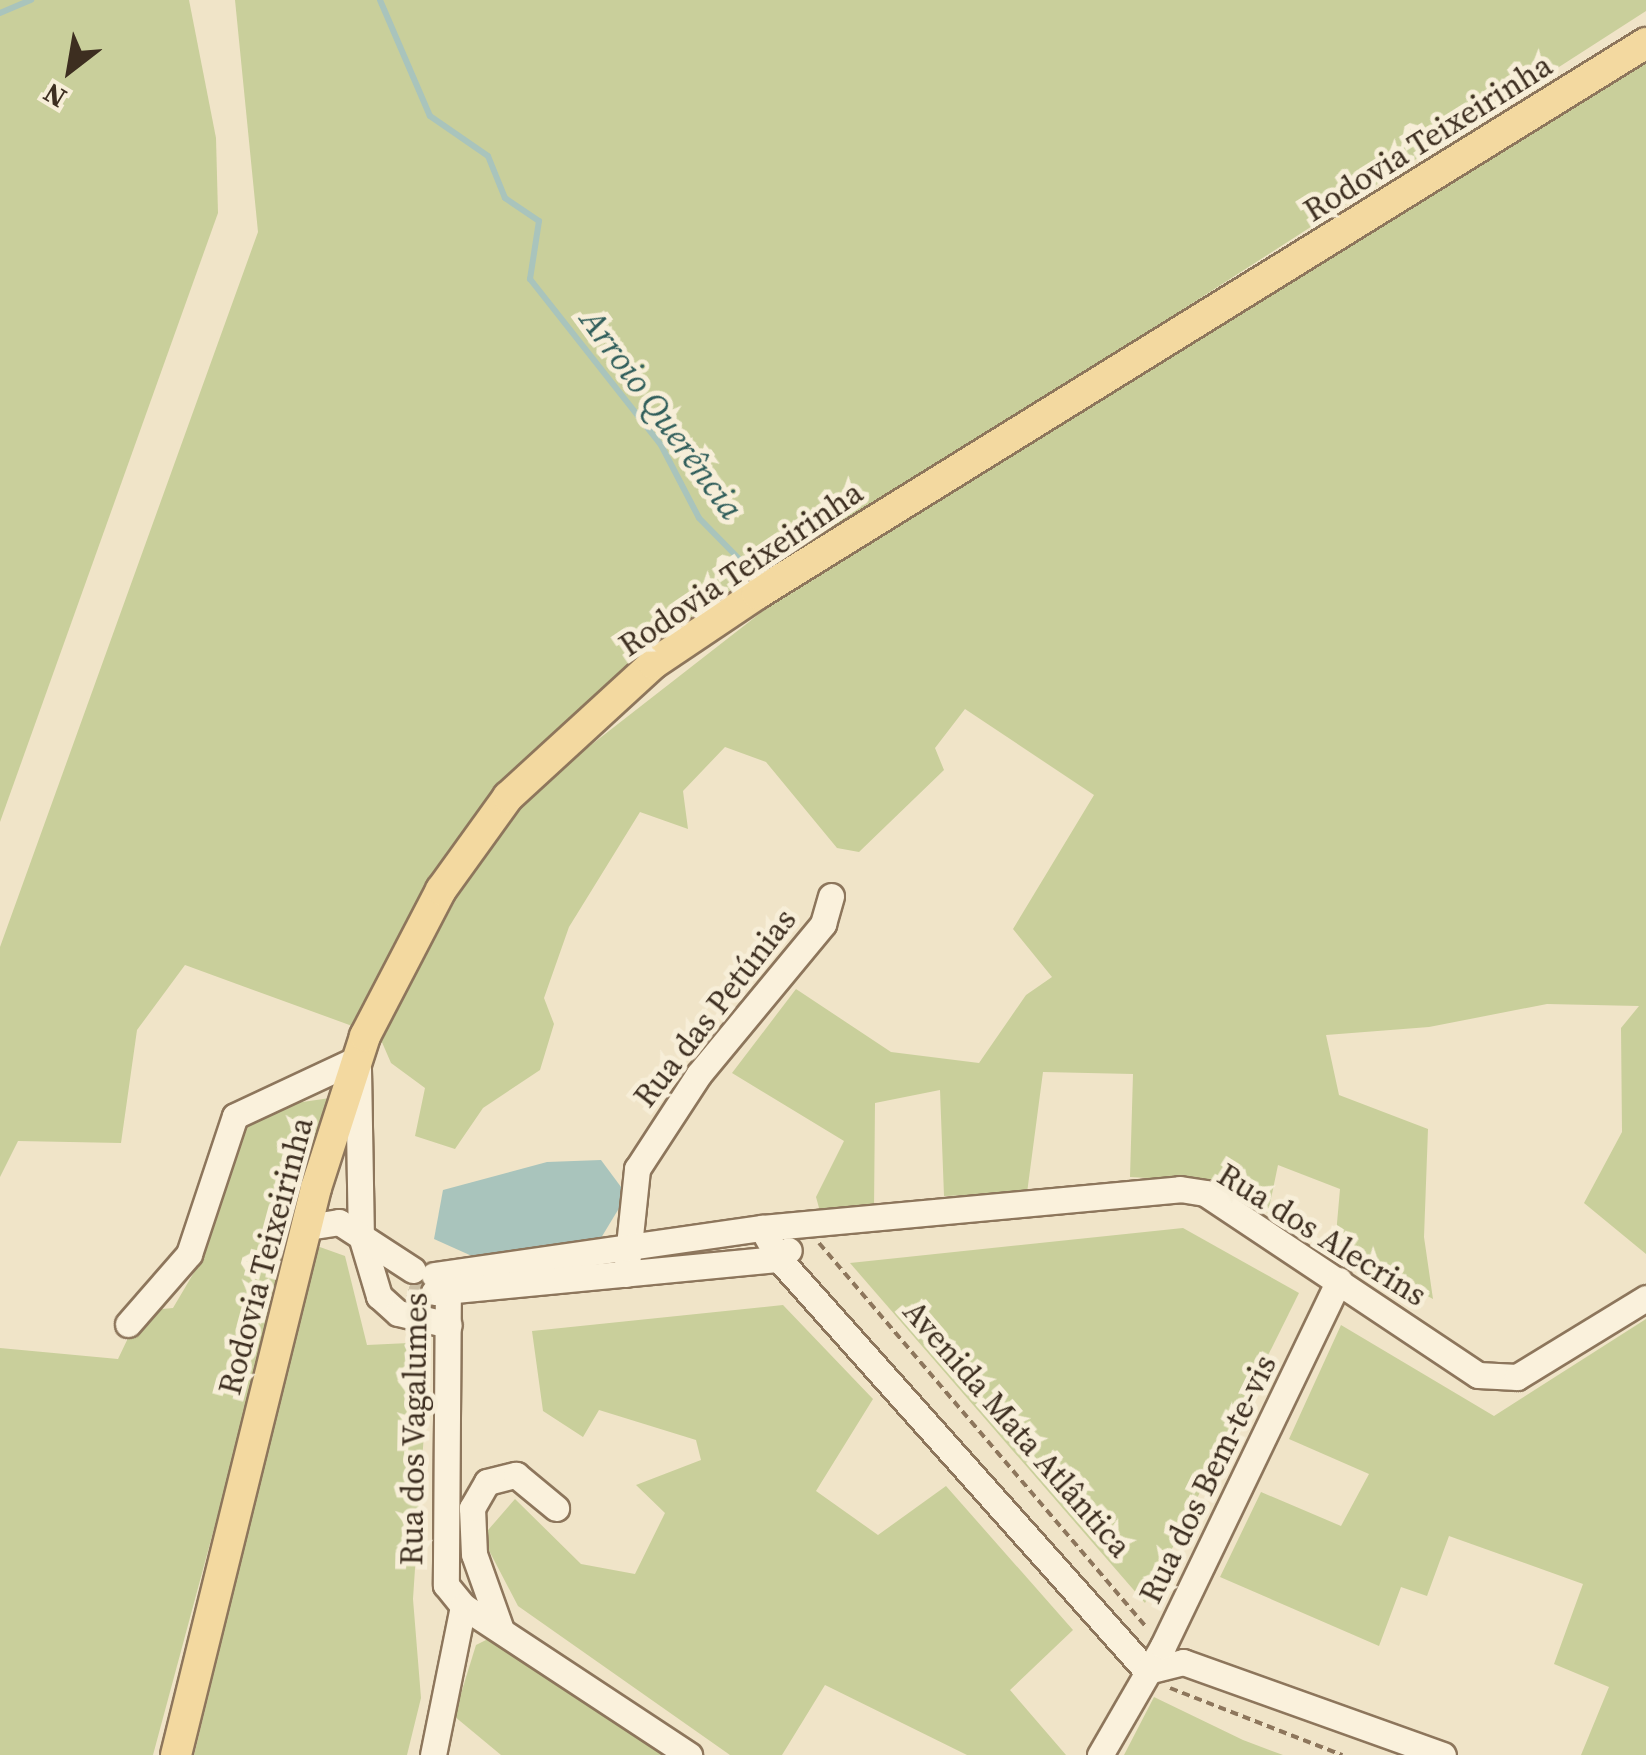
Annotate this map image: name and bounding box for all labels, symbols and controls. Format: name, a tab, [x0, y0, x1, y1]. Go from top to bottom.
north arrow	[20, 20, 120, 120]
street label: Rodovia Teixeirinha	[1296, 46, 1560, 230]
text: N	[36, 74, 73, 117]
water label: Arroio Querência	[571, 300, 753, 528]
street label: Rodovia Teixeirinha	[612, 473, 870, 665]
street label: Rua das Petúnias	[626, 901, 804, 1115]
street label: Rodovia Teixeirinha	[210, 1113, 322, 1399]
street label: Rua dos Alecrins	[1210, 1155, 1434, 1315]
street label: Rua dos Vagalumes	[392, 1292, 436, 1566]
street label: Avenida Mata Atlântica	[895, 1293, 1139, 1565]
street label: Rua dos Bem-te-vis	[1131, 1349, 1285, 1609]

